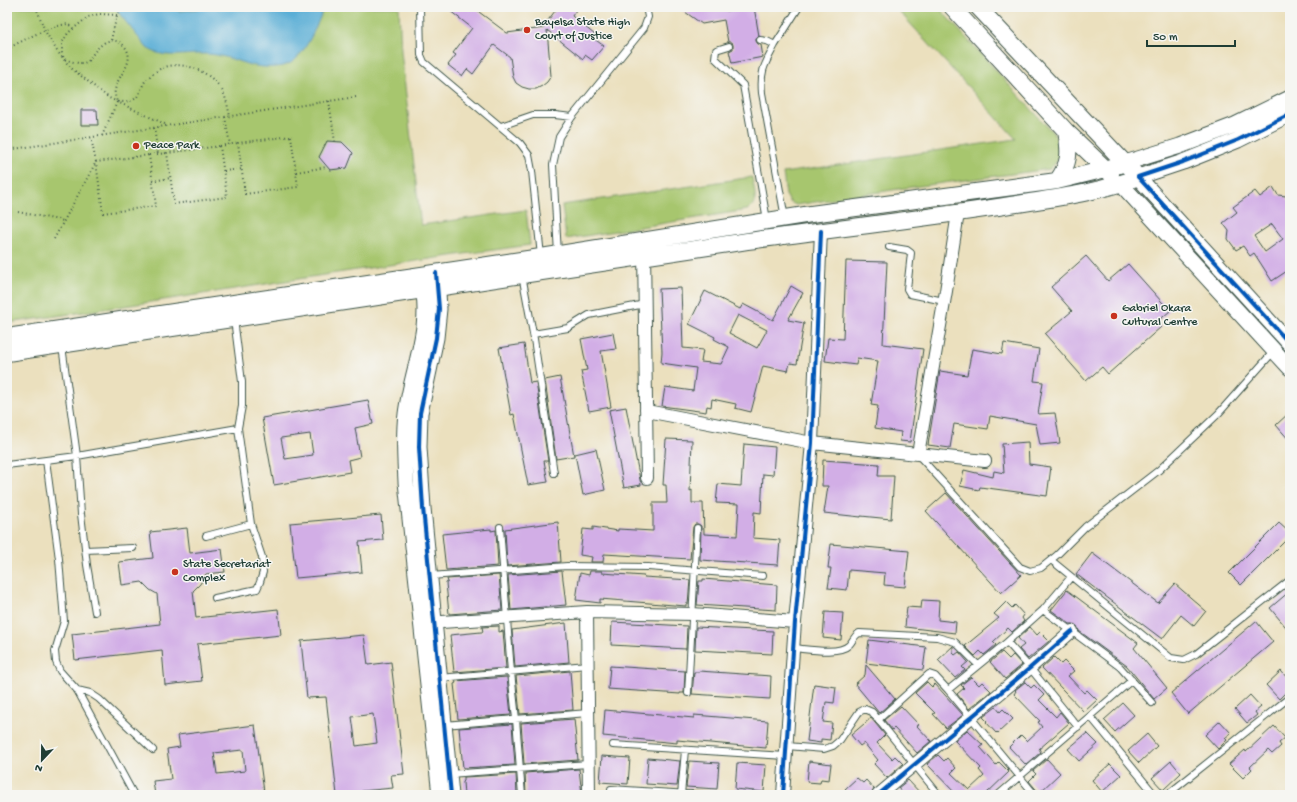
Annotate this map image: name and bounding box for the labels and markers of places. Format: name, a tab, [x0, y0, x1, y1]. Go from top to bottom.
place label: Bayelsa State High Court of Justice	[534, 16, 631, 44]
marker: Bayelsa State High Court of Justice	[522, 25, 532, 35]
place label: Peace Park	[143, 139, 201, 153]
marker: Peace Park	[131, 141, 141, 151]
place label: Gabriel Okara Cultural Centre	[1122, 302, 1198, 330]
marker: Gabriel Okara Cultural Centre	[1109, 311, 1119, 321]
place label: State Secretariat Complex	[183, 558, 271, 586]
marker: State Secretariat Complex	[170, 567, 180, 577]

